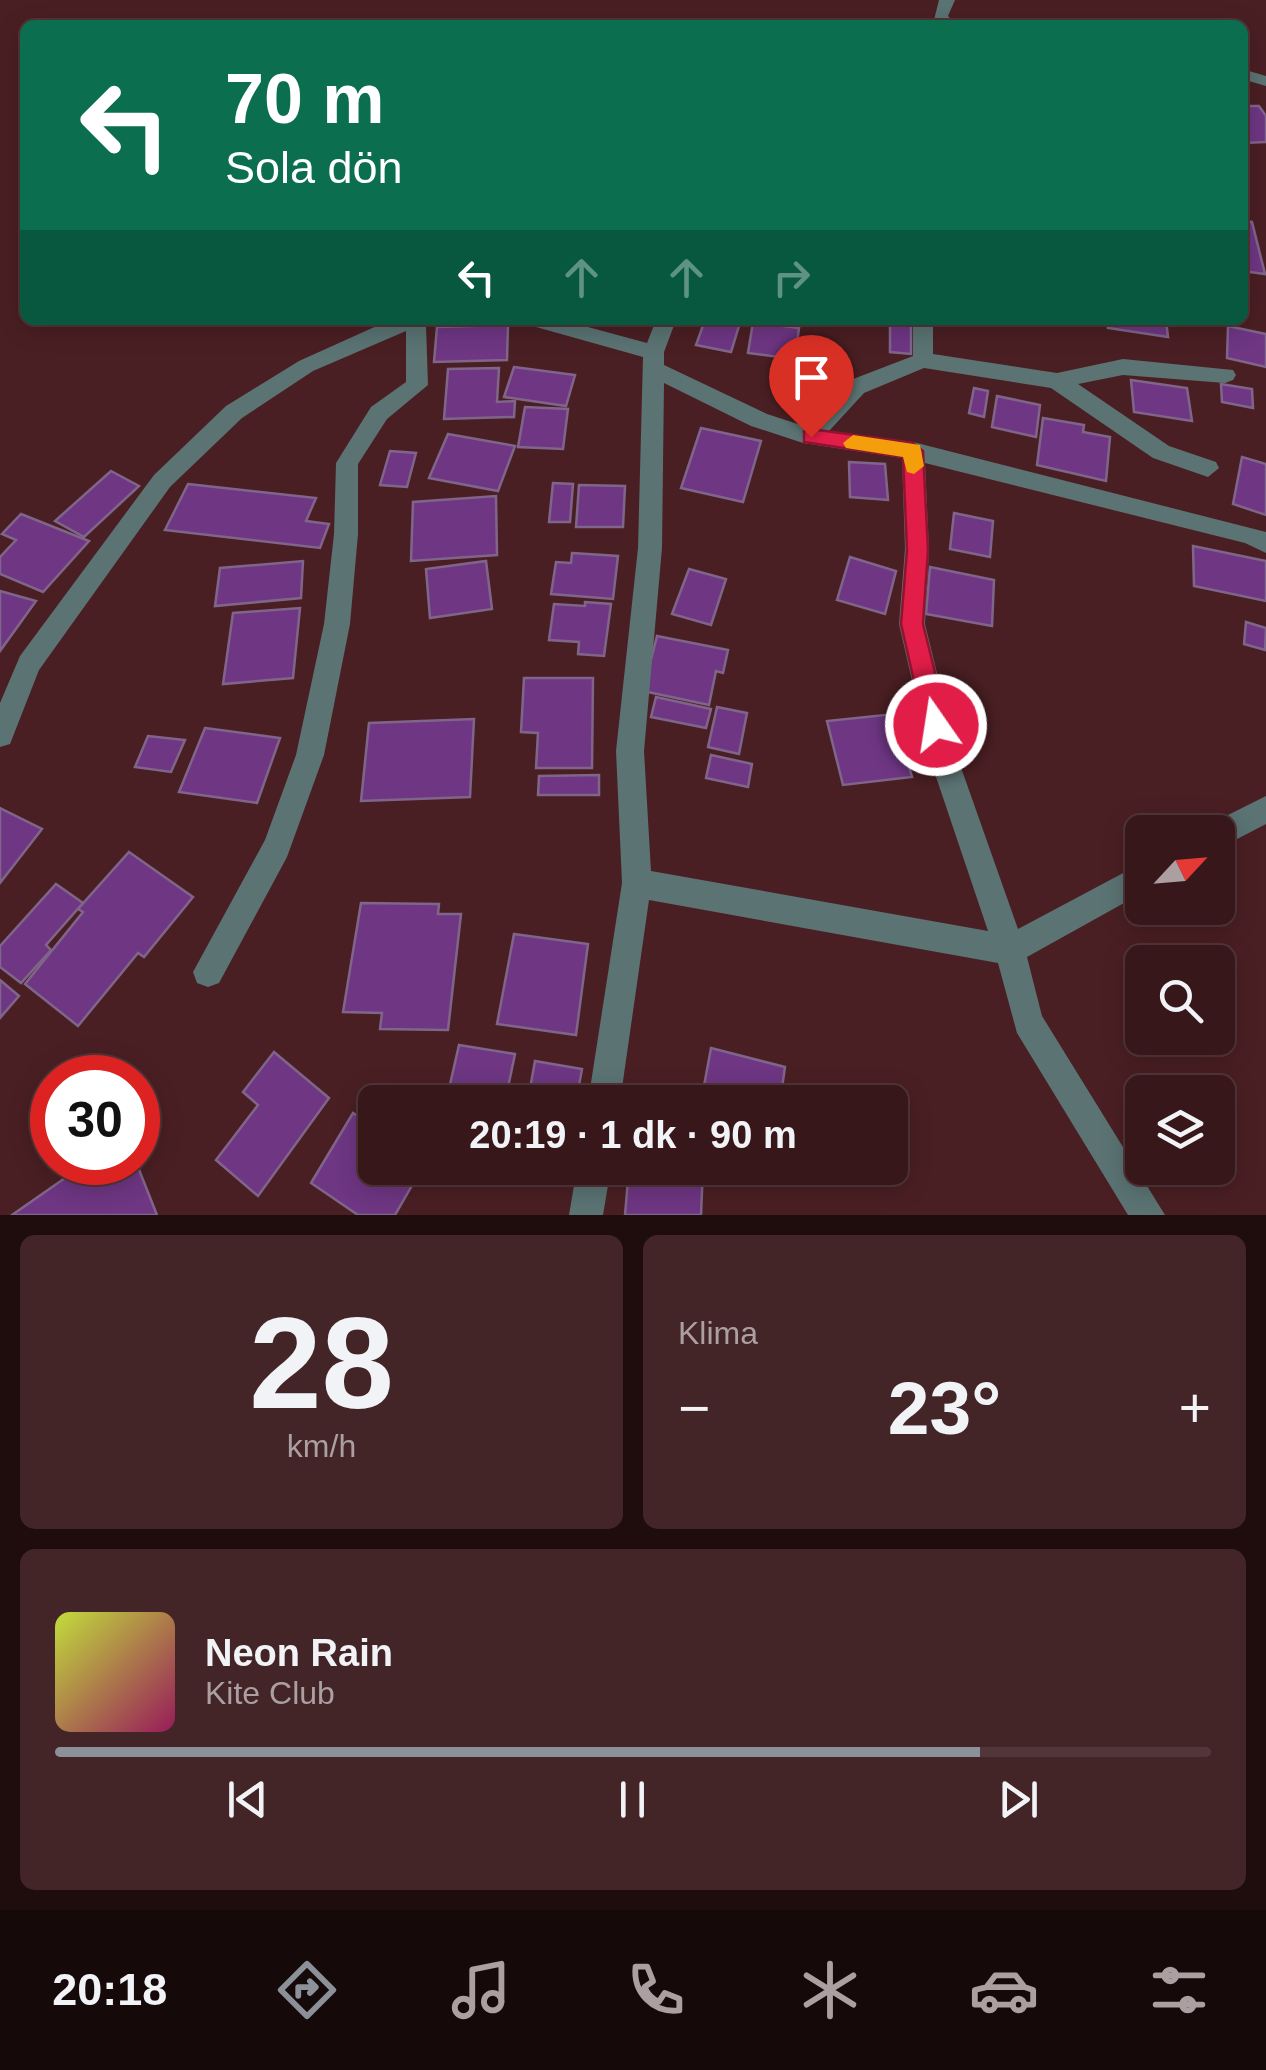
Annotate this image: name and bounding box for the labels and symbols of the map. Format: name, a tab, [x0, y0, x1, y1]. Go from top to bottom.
pin	[769, 335, 854, 438]
position arrow	[884, 673, 988, 777]
north arrow	[1125, 815, 1235, 925]
speed limit sign: 30	[30, 1055, 160, 1185]

